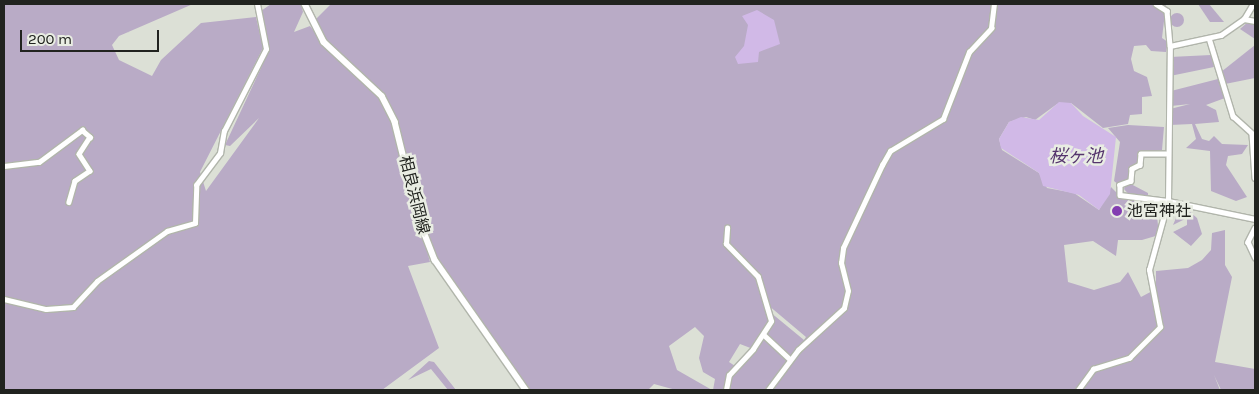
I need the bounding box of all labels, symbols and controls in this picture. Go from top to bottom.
scale bar [22,20,161,52]
text: 200 m [28,30,72,48]
water label: 桜ヶ池 [1049,145,1103,167]
street label: 相良浜岡線 [395,154,433,236]
place label: 池宮神社 [1127,201,1191,221]
marker: 池宮神社 [1111,205,1123,217]

